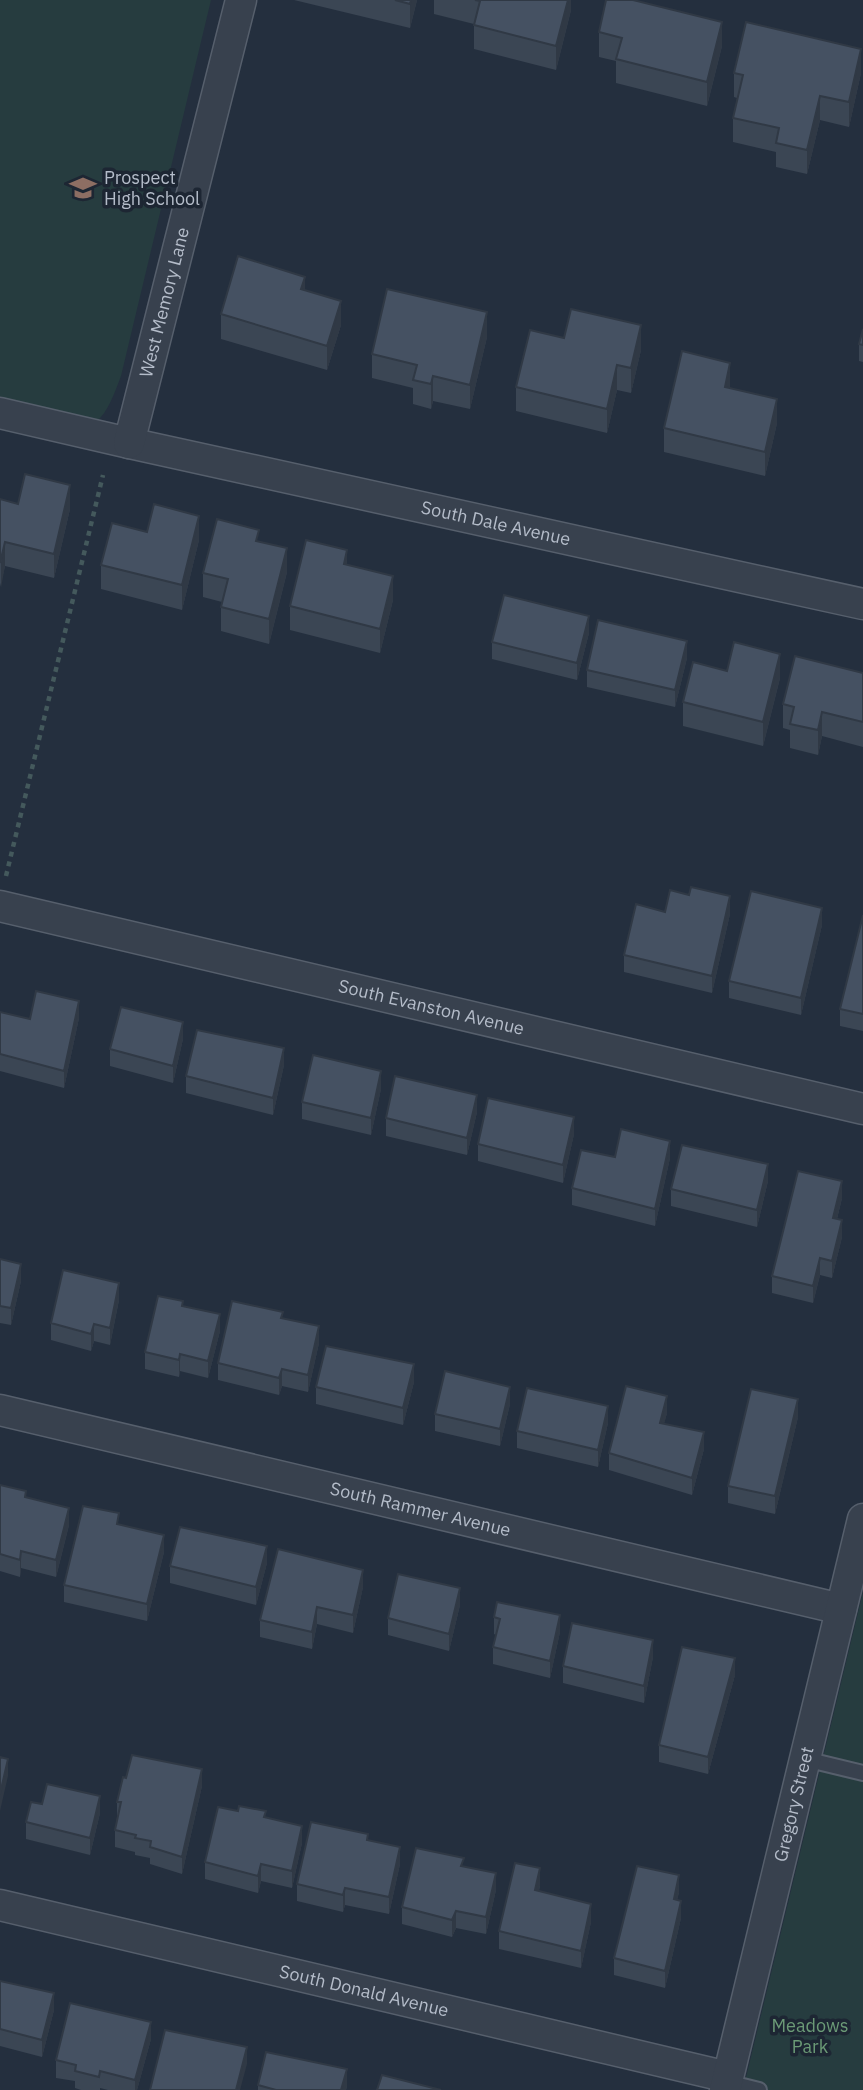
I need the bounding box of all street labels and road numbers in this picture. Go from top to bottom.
street label: West Memory Lane [134,225,194,380]
street label: South Dale Avenue [419,495,573,551]
street label: South Evanston Avenue [336,974,527,1040]
street label: South Rammer Avenue [328,1477,513,1541]
street label: Gregory Street [769,1744,819,1864]
street label: South Donald Avenue [277,1959,451,2022]

